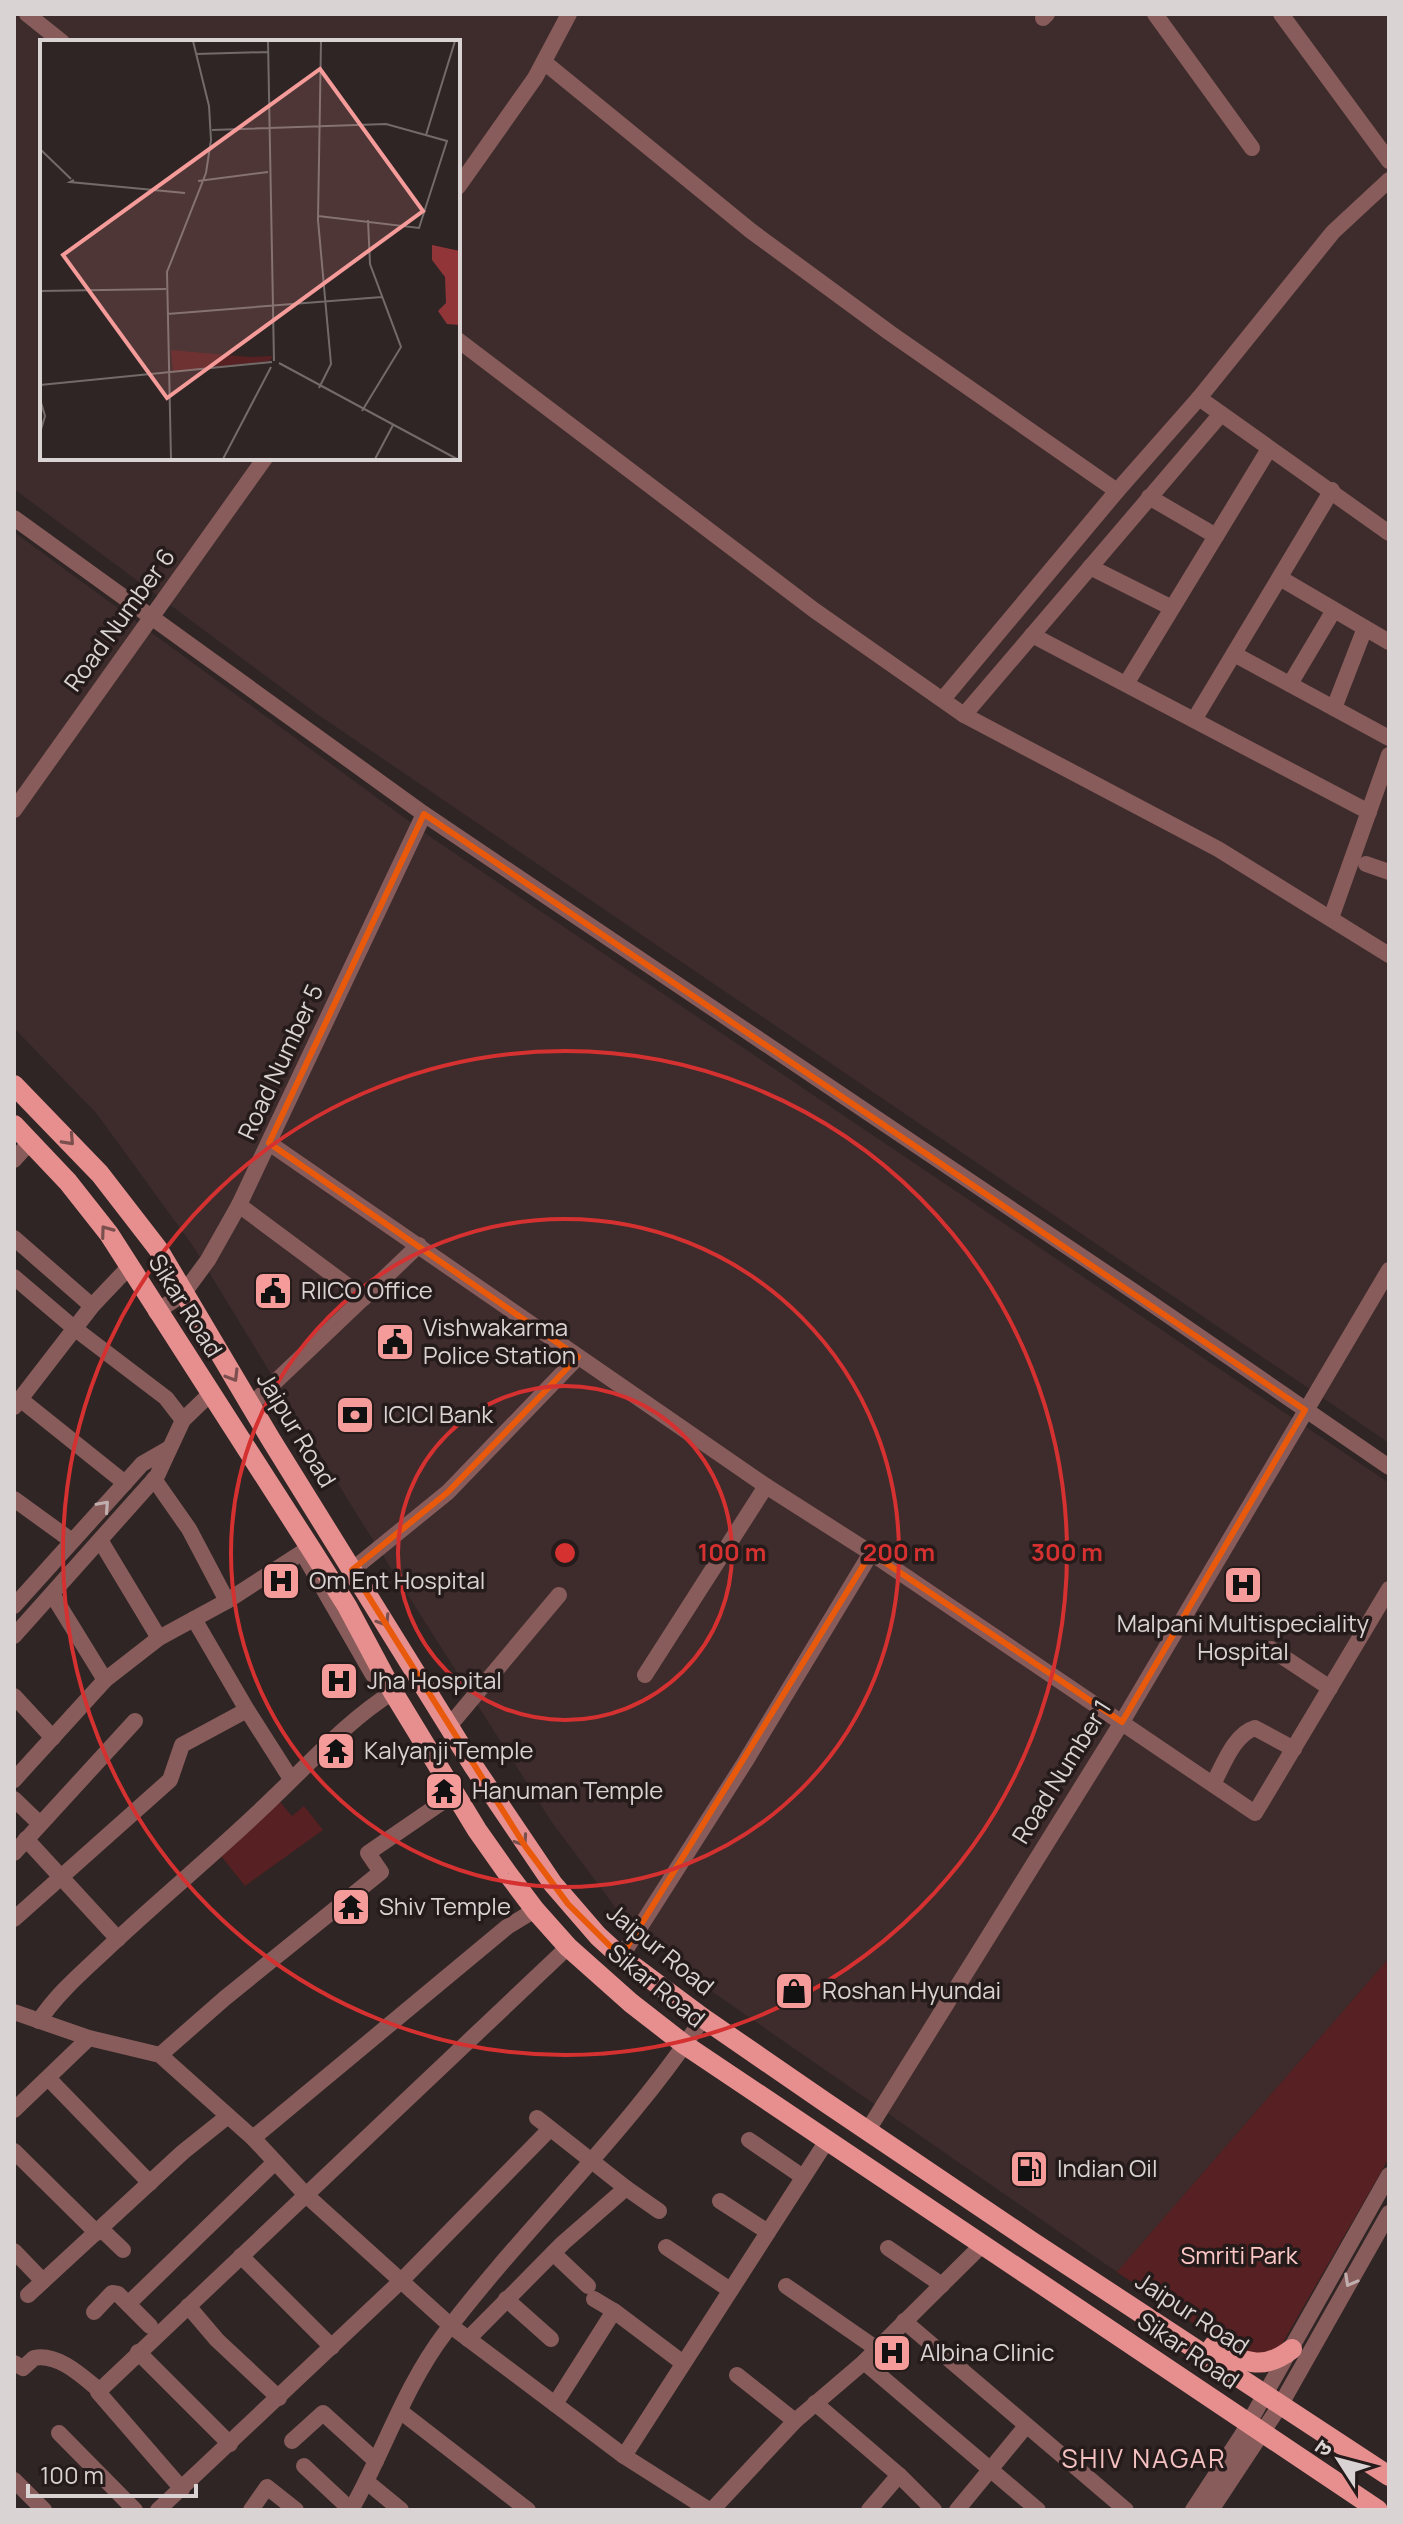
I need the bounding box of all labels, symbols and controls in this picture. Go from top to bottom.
inset map [40,40,460,460]
street label: Road Number 6 [56,541,182,697]
street label: Road Number 5 [229,978,330,1145]
one-way arrow [59,1131,73,1146]
one-way arrow [101,1226,116,1240]
street label: Sikar Road [142,1247,231,1363]
public building icon: RIICO Office [252,1270,294,1312]
place label: RIICO Office [301,1273,433,1306]
place label: Vishwakarma Police Station [423,1310,576,1371]
public building icon: Vishwakarma Police Station [374,1321,416,1363]
street label: Jaipur Road [250,1366,345,1493]
one-way arrow [223,1367,239,1382]
bank icon: ICICI Bank [334,1394,376,1436]
place label: ICICI Bank [383,1397,494,1430]
one-way arrow [94,1501,108,1516]
text: 100 m [698,1535,766,1568]
text: 200 m [863,1535,935,1568]
text: 300 m [1031,1535,1103,1568]
centre of rings [551,1539,579,1567]
hospital icon: Om Ent Hospital [260,1560,302,1602]
place label: Om Ent Hospital [309,1563,485,1596]
hospital icon: Malpani Multispeciality Hospital [1222,1564,1264,1606]
place label: Malpani Multispeciality Hospital [1117,1606,1370,1667]
one-way arrow [374,1612,389,1627]
hospital icon: Jha Hospital [318,1660,360,1702]
place label: Jha Hospital [367,1663,502,1696]
street label: Road Number 1 [1003,1693,1118,1849]
temple icon: Kalyanji Temple [315,1730,357,1772]
place label: Kalyanji Temple [364,1733,534,1766]
temple icon: Hanuman Temple [423,1770,465,1812]
place label: Hanuman Temple [472,1773,663,1806]
one-way arrow [513,1832,528,1847]
temple icon: Shiv Temple [330,1886,372,1928]
place label: Shiv Temple [379,1889,511,1922]
street label: Jaipur Road [600,1895,721,2002]
street label: Sikar Road [601,1936,712,2034]
shop icon: Roshan Hyundai [773,1970,815,2012]
place label: Roshan Hyundai [822,1973,1001,2006]
fuel station icon: Indian Oil [1008,2148,1050,2190]
place label: Indian Oil [1057,2151,1158,2184]
park label: Smriti Park [1180,2238,1299,2271]
street label: Jaipur Road [1130,2264,1256,2362]
one-way arrow [1344,2272,1360,2287]
street label: Sikar Road [1132,2304,1246,2396]
hospital icon: Albina Clinic [871,2332,913,2374]
place label: Albina Clinic [920,2335,1055,2368]
north arrow [1299,2420,1379,2500]
text: उ [1307,2433,1339,2462]
district label: SHIV NAGAR [1061,2440,1227,2476]
scale bar [28,2448,196,2498]
text: 100 m [40,2458,104,2491]

